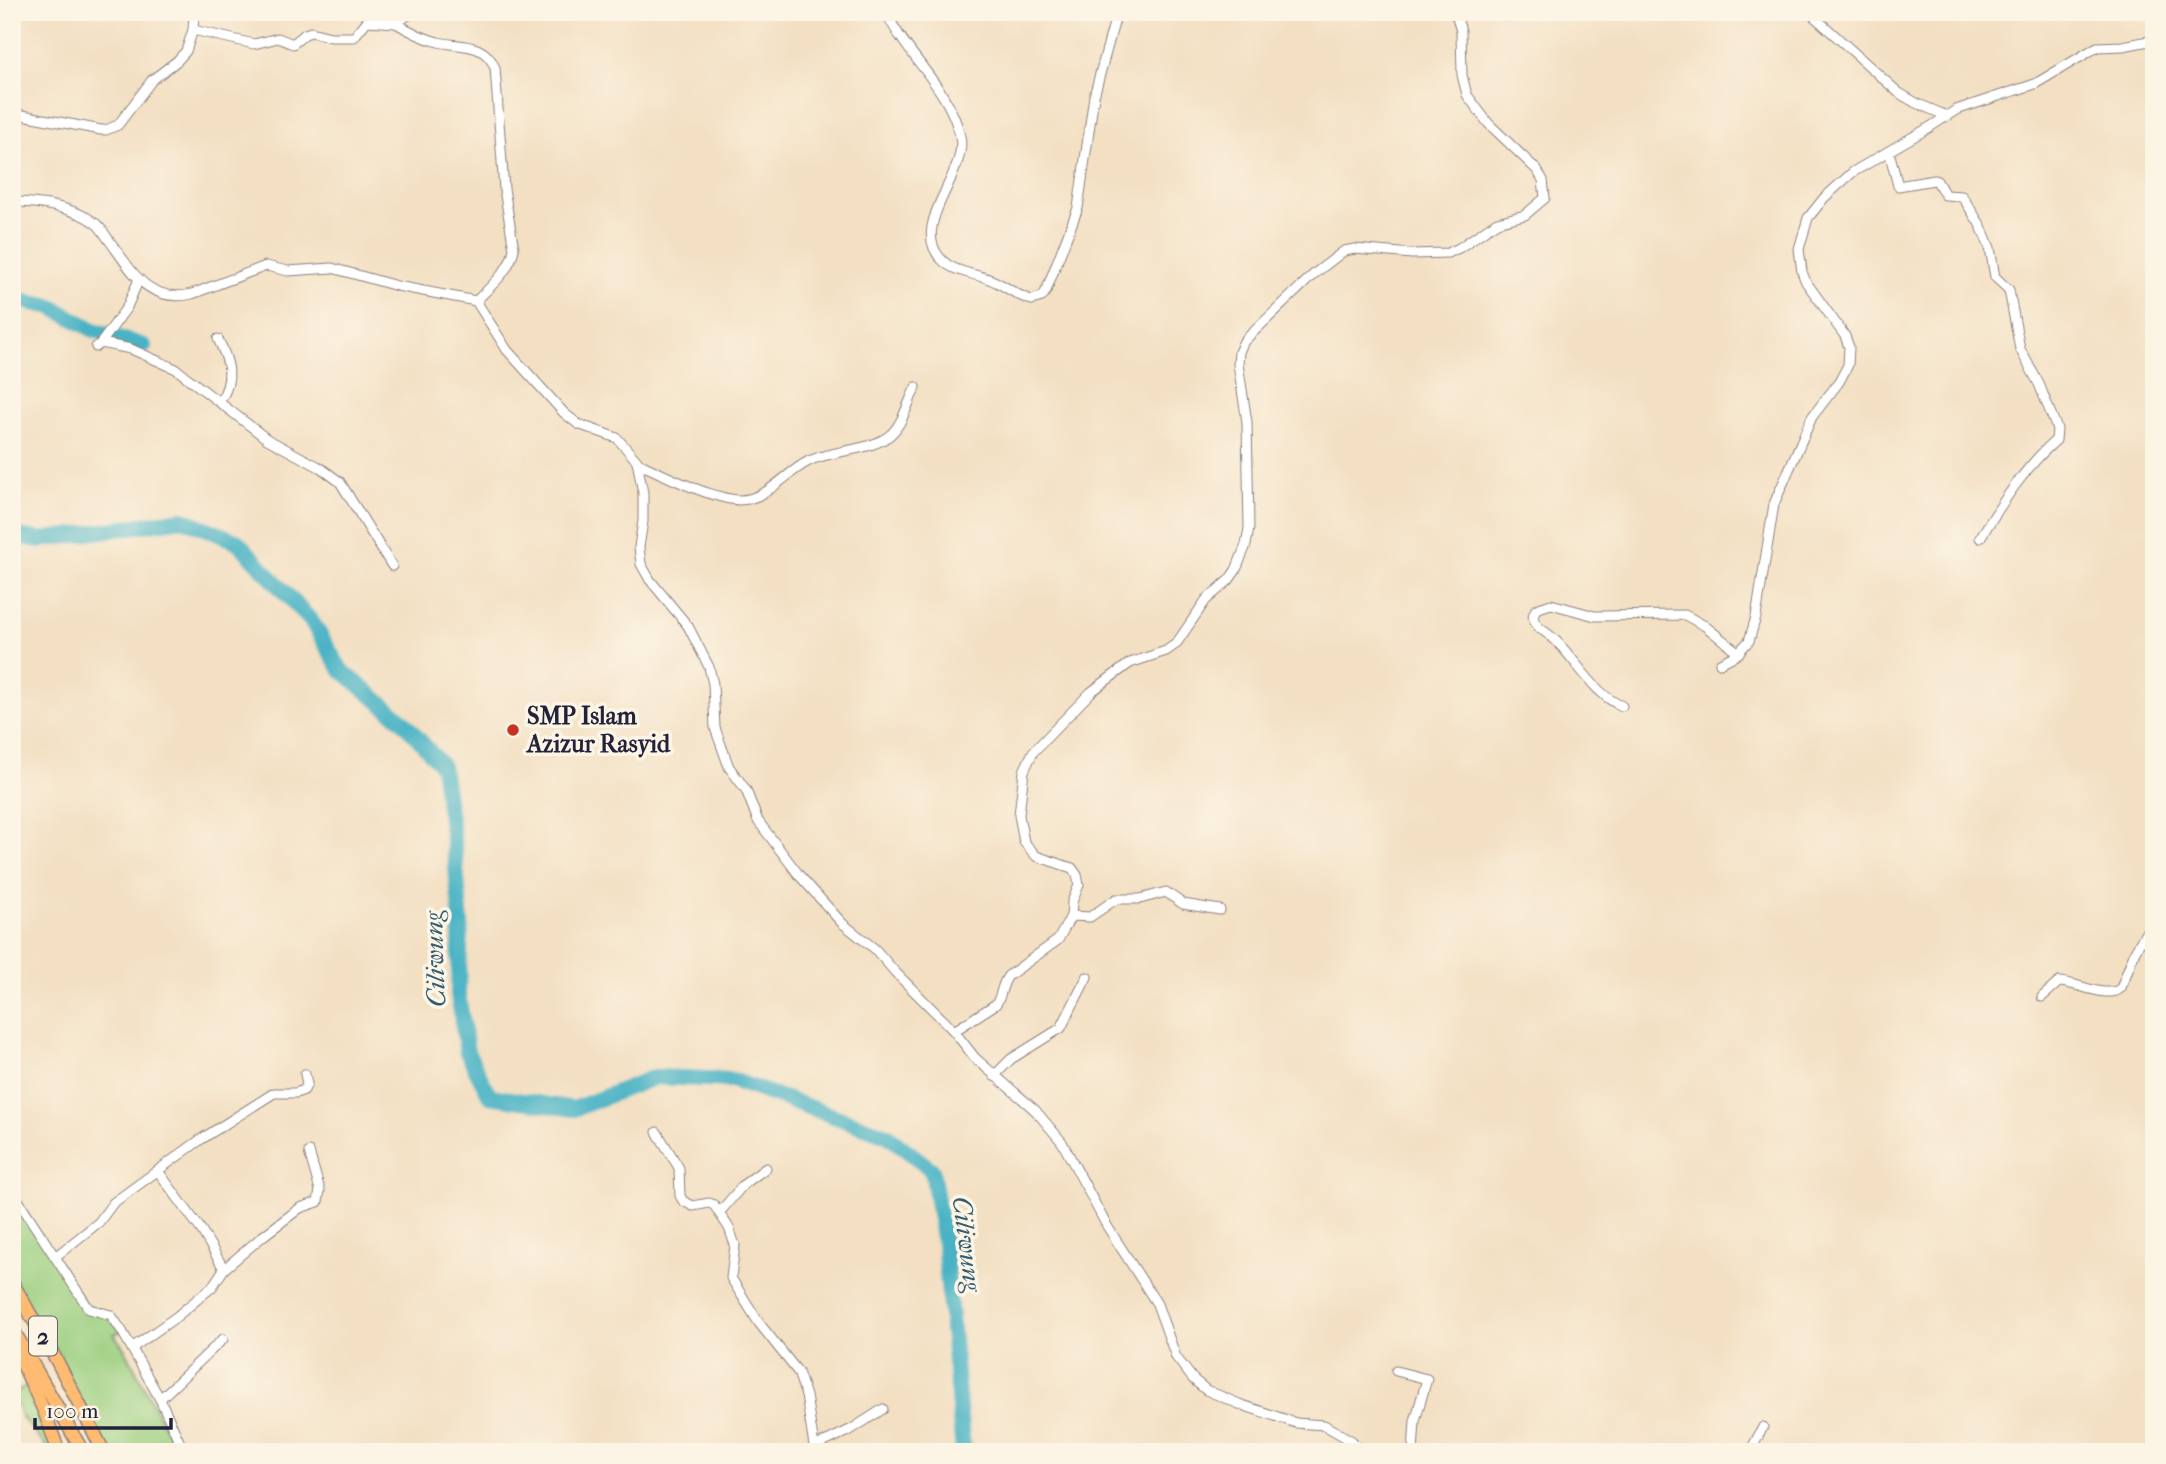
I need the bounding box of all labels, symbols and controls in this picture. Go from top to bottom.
place label: SMP Islam Azizur Rasyid [525,702,671,758]
marker: SMP Islam Azizur Rasyid [505,722,521,738]
water label: Ciliwung [418,910,452,1008]
water label: Ciliwung [946,1194,988,1294]
road number: 2 [29,1316,57,1356]
scale bar [35,1387,172,1431]
text: 100 m [46,1399,99,1423]

